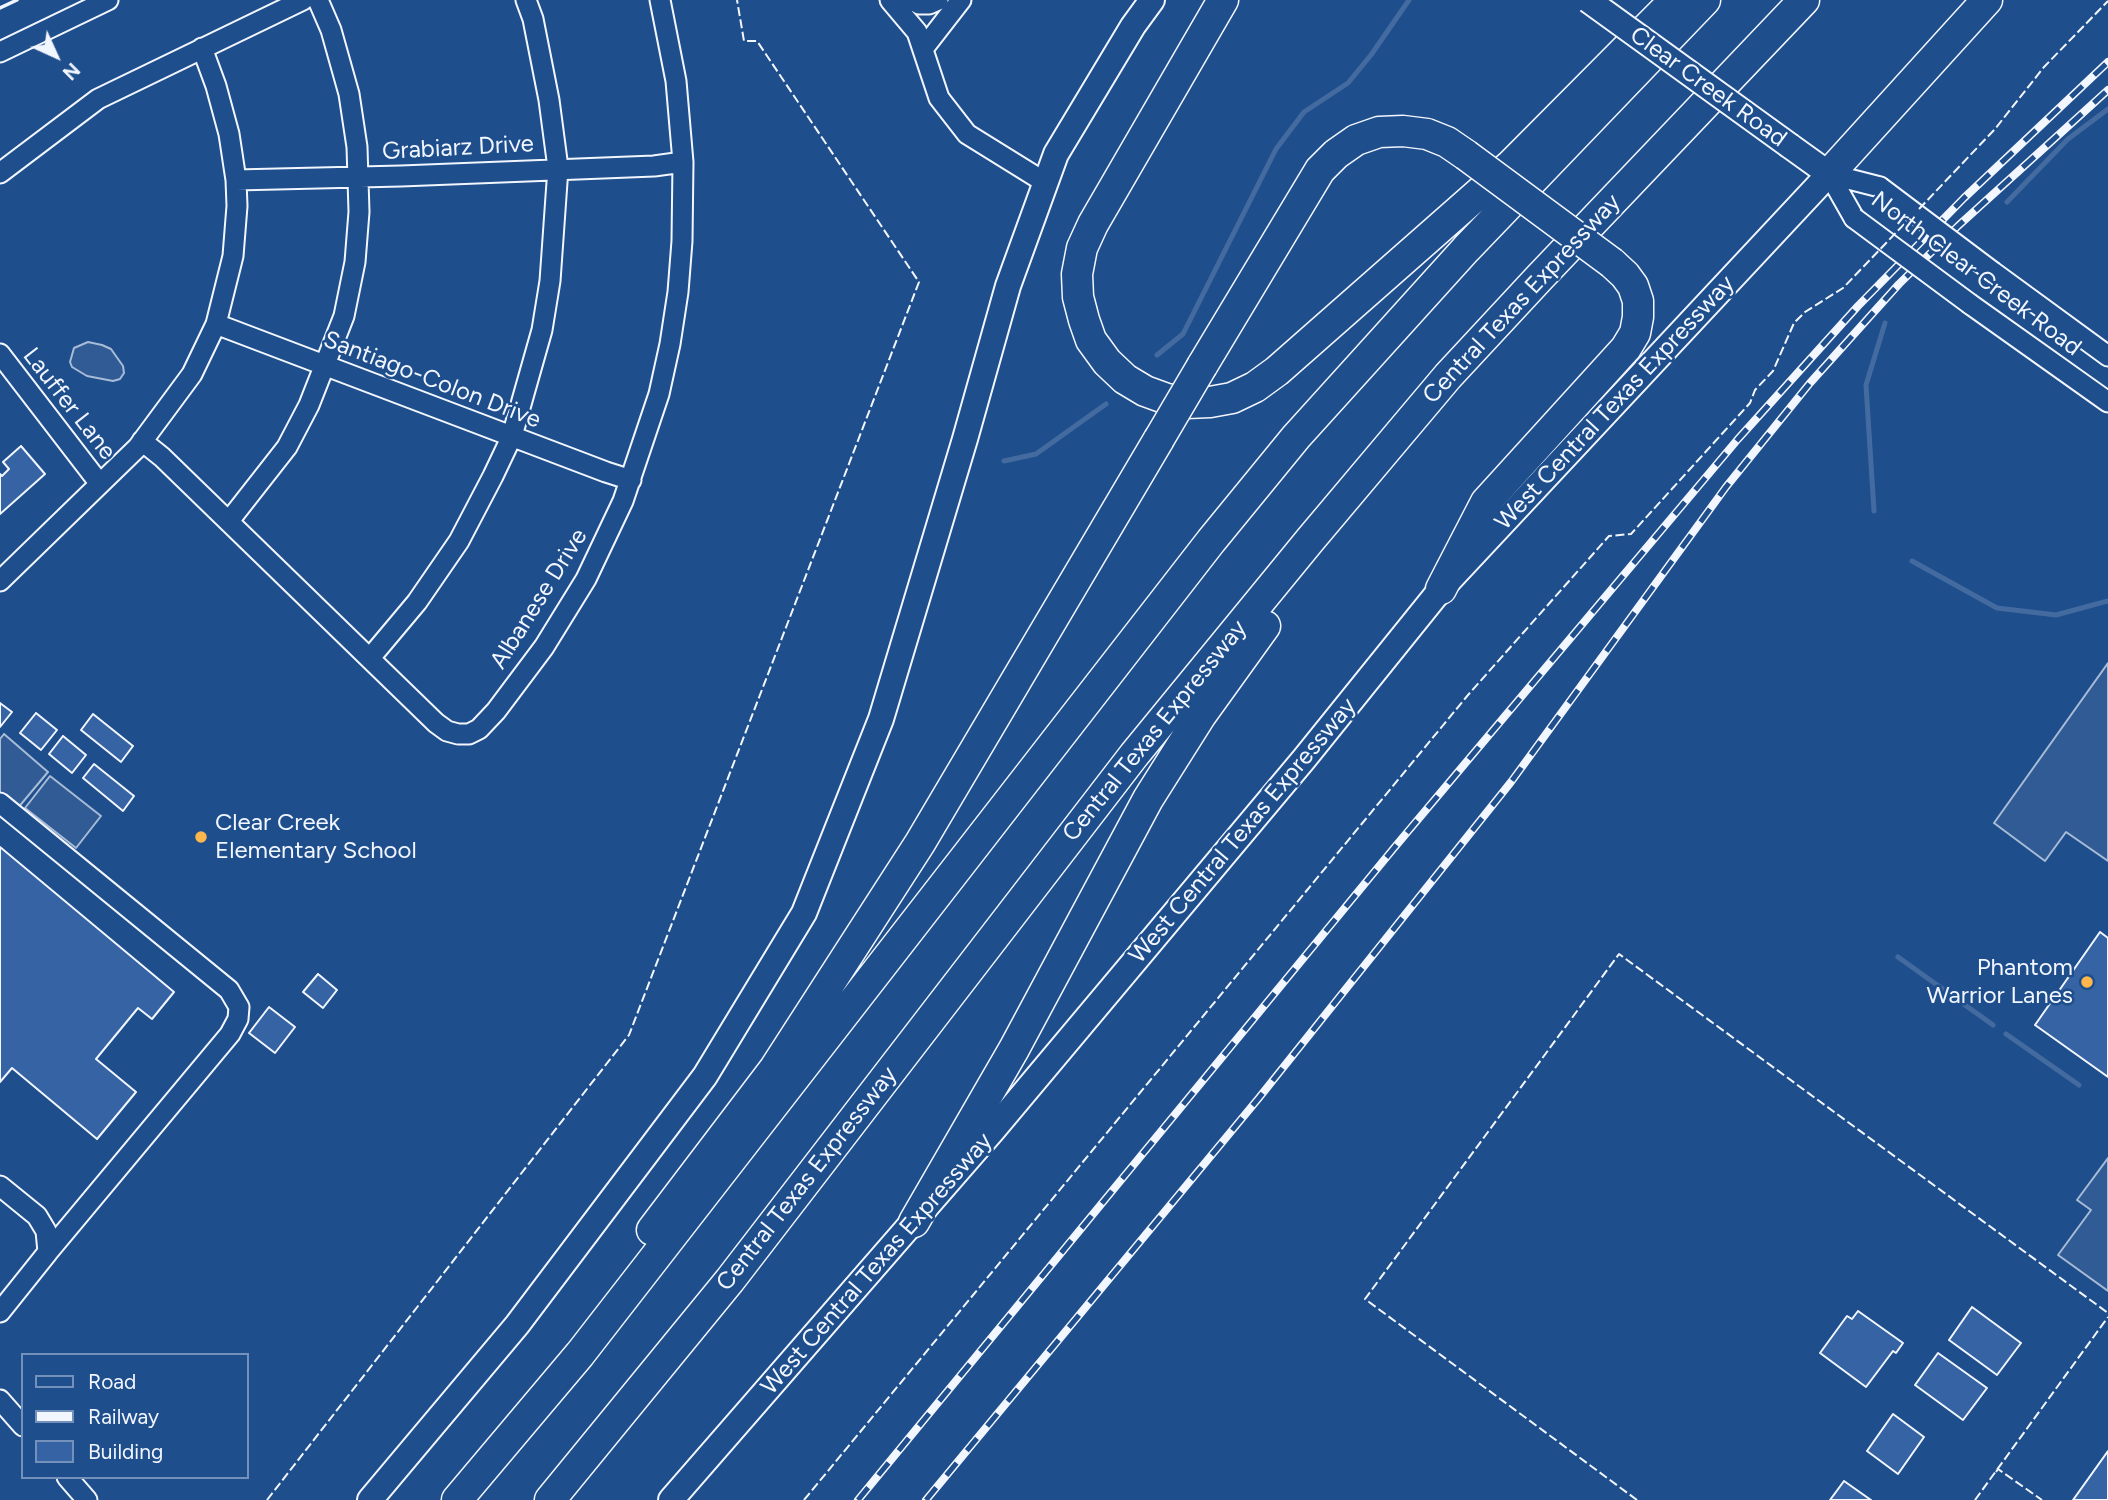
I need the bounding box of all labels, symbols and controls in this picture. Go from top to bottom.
north arrow [21,21,91,91]
street label: Clear Creek Road [1624,21,1792,153]
text: N [58,58,85,85]
street label: Grabiarz Drive [381,130,535,166]
street label: North Clear Creek Road [1865,186,2087,362]
street label: Central Texas Expressway [1417,188,1627,410]
street label: West Central Texas Expressway [1489,270,1741,536]
street label: Santiago-Colon Drive [319,325,545,435]
street label: Lauffer Lane [16,342,122,466]
street label: Albanese Drive [484,524,594,674]
street label: Central Texas Expressway [1057,615,1253,847]
street label: West Central Texas Expressway [1123,692,1363,970]
place label: Clear Creek Elementary School [215,809,417,865]
marker: Clear Creek Elementary School [193,829,209,845]
place label: Phantom Warrior Lanes [1927,954,2073,1010]
marker: Phantom Warrior Lanes [2079,974,2095,990]
street label: Central Texas Expressway [711,1061,903,1297]
street label: West Central Texas Expressway [755,1127,999,1401]
legend [21,1353,248,1479]
text: Road [88,1369,136,1394]
text: Railway [88,1404,159,1429]
text: Building [88,1439,163,1464]

